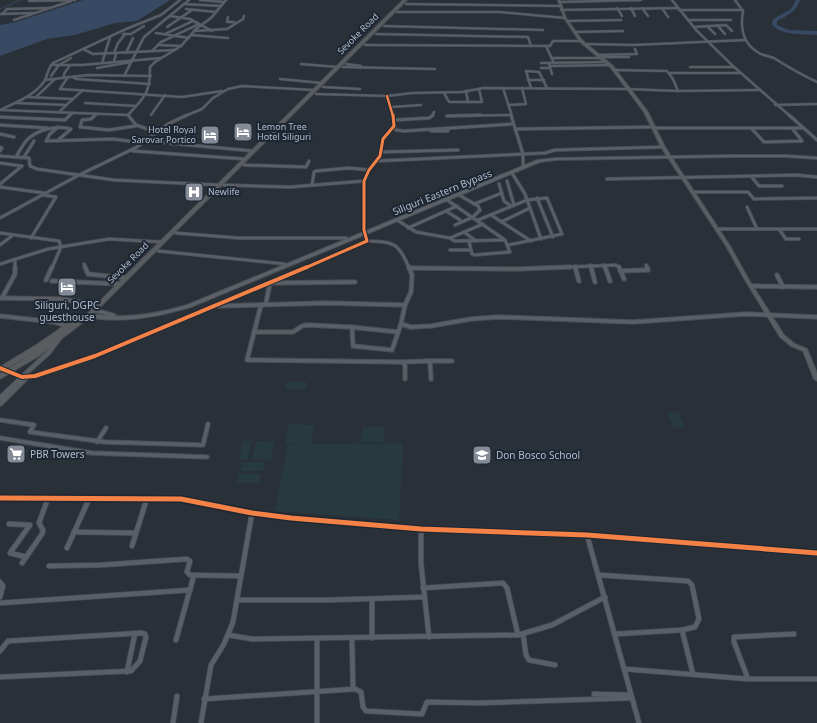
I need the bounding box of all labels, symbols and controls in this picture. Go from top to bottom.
street label: Sevoke Road [334,10,381,57]
place label: Lemon Tree Hotel Siliguri [257,120,311,143]
hotel icon: Lemon Tree Hotel Siliguri [232,121,254,143]
place label: Hotel Royal Sarovar Portico [132,123,196,146]
hotel icon: Hotel Royal Sarovar Portico [199,124,221,146]
street label: Siliguri Eastern Bypass [390,166,494,218]
hospital icon: Newlife [183,181,205,203]
place label: Newlife [208,185,240,198]
street label: Sevoke Road [104,239,151,286]
hotel icon: Siliguri, DGPC guesthouse [56,276,78,298]
place label: Siliguri, DGPC guesthouse [35,298,100,324]
supermarket icon: PBR Towers [5,443,27,465]
school or university icon: Don Bosco School [471,444,493,466]
place label: PBR Towers [30,447,85,461]
place label: Don Bosco School [496,448,580,462]

